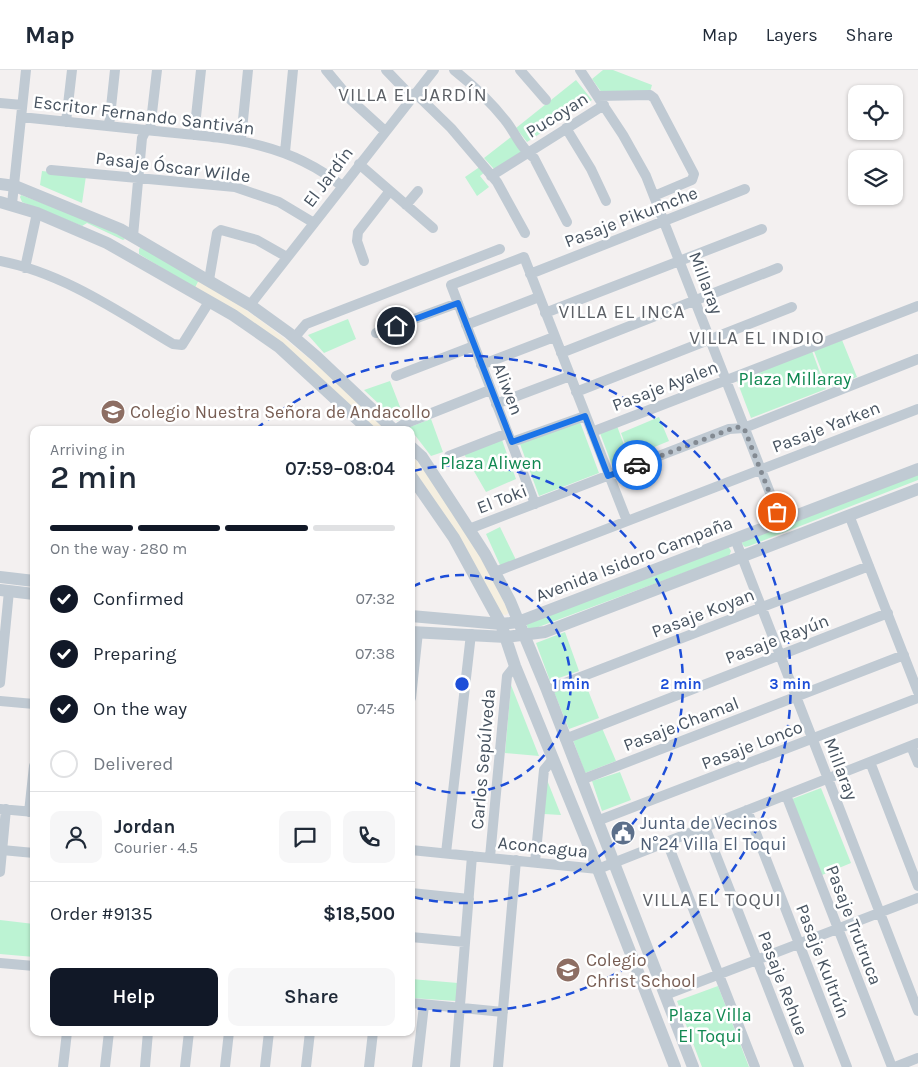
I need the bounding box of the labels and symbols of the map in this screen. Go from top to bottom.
district label: VILLA EL JARDÍN [338,83,488,106]
street label: Pucoyan [522,87,592,143]
street label: Escritor Fernando Santiván [32,91,256,139]
street label: El Jardín [298,142,358,212]
street label: Pasaje Óscar Wilde [94,146,252,187]
street label: Pasaje Pikumche [561,181,701,253]
street label: Millaray [684,249,728,318]
district label: VILLA EL INCA [558,301,686,323]
pin [375,305,417,347]
district label: VILLA EL INDIO [689,327,825,349]
street label: Pasaje Ayalen [609,356,721,416]
street label: Aliwen [488,360,528,418]
park label: Plaza Millaray [738,368,852,390]
street label: Pasaje Yarken [769,396,883,458]
school or university icon: Colegio Nuestra Señora de Andacollo [100,399,126,425]
place label: Colegio Nuestra Señora de Andacollo [130,401,431,423]
courier [612,440,662,490]
park label: Plaza Aliwen [440,452,542,474]
street label: El Toki [474,479,530,519]
pin [756,491,798,533]
street label: Avenida Isidoro Campaña [532,511,736,607]
street label: Pasaje Koyan [648,583,758,643]
street label: Pasaje Rayún [722,609,832,669]
centre of rings [453,675,471,693]
text: 1 min [552,675,590,693]
text: 2 min [660,675,702,693]
text: 3 min [769,675,811,693]
street label: Carlos Sepúlveda [466,688,500,830]
street label: Pasaje Chamal [620,692,742,756]
street label: Pasaje Lonco [698,716,806,774]
street label: Millaray [819,735,863,804]
place label: Junta de Vecinos N°24 Villa El Toqui [640,812,787,855]
public building icon: Junta de Vecinos N°24 Villa El Toqui [610,820,636,846]
street label: Aconcagua [497,831,589,863]
street label: Pasaje Trutruca [821,862,887,988]
district label: VILLA EL TOQUI [642,889,782,911]
street label: Pasaje Kultrún [791,901,855,1021]
street label: Pasaje Rehue [753,928,813,1038]
place label: Colegio Christ School [586,949,696,992]
school or university icon: Colegio Christ School [555,957,581,983]
park label: Plaza Villa El Toqui [668,1004,752,1047]

